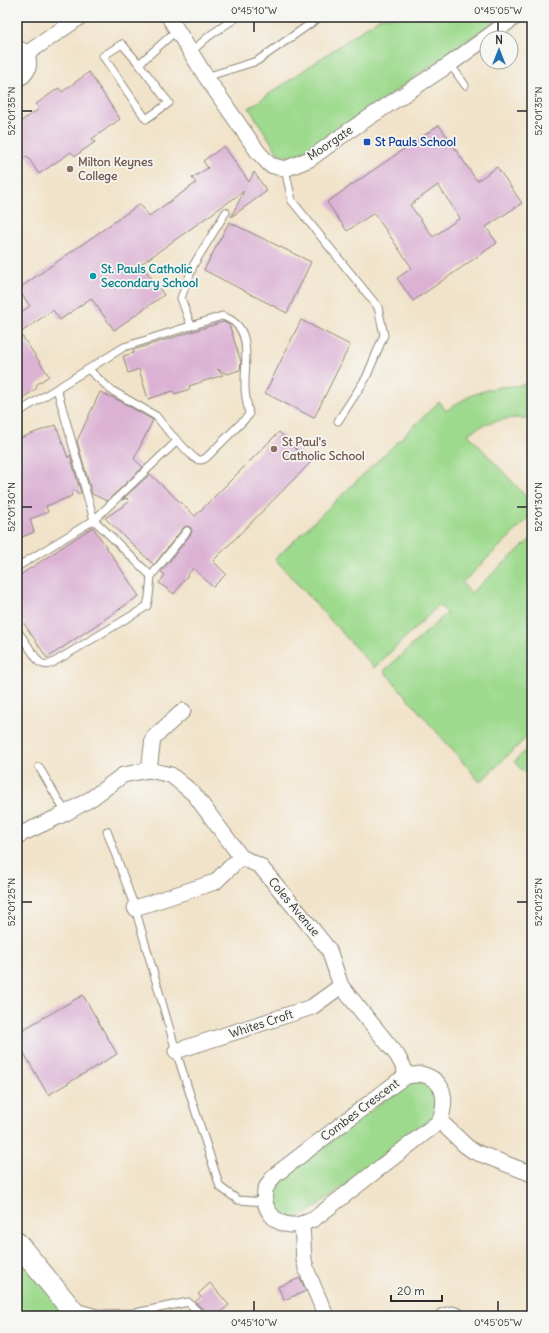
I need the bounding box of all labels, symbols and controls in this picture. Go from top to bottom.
text: 0°45'10"W [231,4,277,17]
text: 0°45'05"W [474,4,522,17]
north arrow [479,30,519,70]
text: N [495,33,503,47]
text: 52°01'35"N [5,87,18,135]
text: 52°01'35"N [532,87,545,135]
street label: Moorgate [304,122,355,163]
place label: St Pauls School [375,134,456,149]
marker: St Pauls School [362,137,372,147]
place label: Milton Keynes College [78,154,153,184]
marker: Milton Keynes College [65,164,75,174]
place label: St. Pauls Catholic Secondary School [101,261,199,291]
marker: St. Pauls Catholic Secondary School [88,271,98,281]
place label: St Paul's Catholic School [282,434,365,463]
marker: St Paul's Catholic School [269,444,279,454]
text: 52°01'30"N [5,482,18,532]
text: 52°01'30"N [532,482,545,532]
street label: Coles Avenue [265,874,323,939]
text: 52°01'25"N [5,878,18,926]
text: 52°01'25"N [532,878,545,926]
street label: Whites Croft [227,1006,295,1041]
street label: Combes Crescent [318,1075,402,1144]
scale bar [391,1277,442,1303]
text: 20 m [397,1283,425,1298]
text: 0°45'10"W [231,1316,277,1329]
text: 0°45'05"W [474,1316,522,1329]

